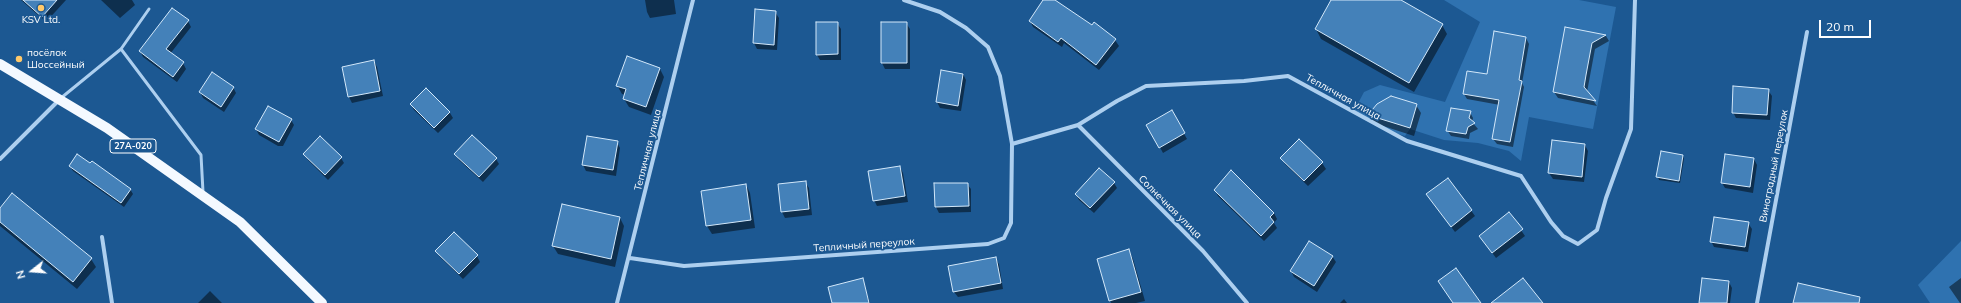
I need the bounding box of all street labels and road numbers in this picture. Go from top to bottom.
street label: Тепличная улица [1304,72,1382,122]
street label: Тепличная улица [632,108,664,192]
street label: Виноградный переулок [1757,109,1791,223]
road number: 27А-020 [110,139,156,153]
street label: Солнечная улица [1136,173,1204,241]
street label: Тепличный переулок [813,235,915,255]

